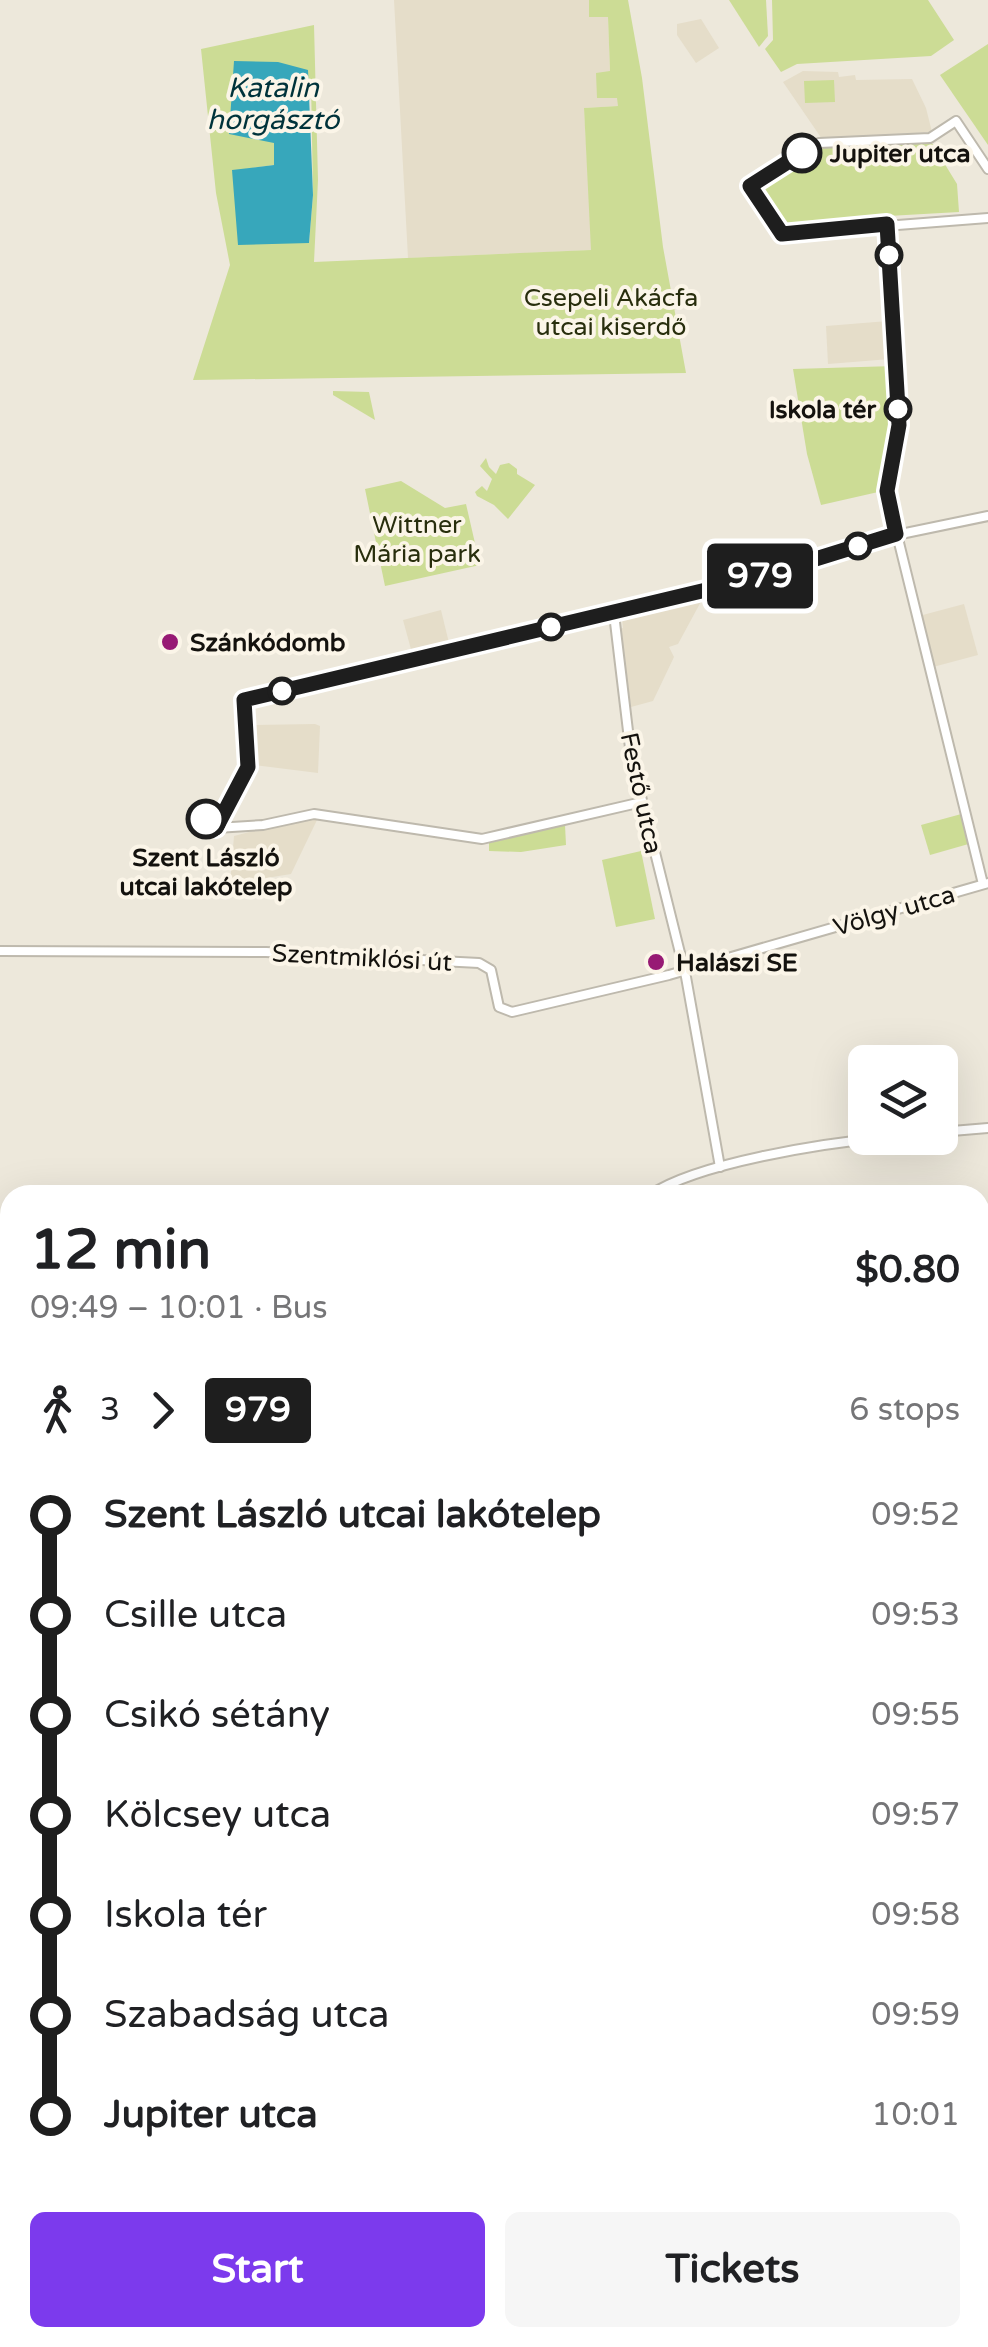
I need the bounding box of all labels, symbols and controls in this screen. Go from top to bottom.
water label: Katalin horgásztó [207,71,341,137]
marker: Jupiter utca [783,134,821,172]
place label: Jupiter utca [829,139,970,169]
unlabelled marker [876,242,902,268]
park label: Csepeli Akácfa utcai kiserdő [524,283,698,342]
place label: Iskola tér [769,395,876,425]
marker: Iskola tér [885,396,911,422]
park label: Wittner Mária park [353,510,481,569]
unlabelled marker [845,533,871,559]
line badge: 979 [702,544,818,608]
text: 979 [727,555,793,597]
unlabelled marker [538,614,564,640]
place label: Szánkódomb [190,628,346,658]
marker: Szánkódomb [159,631,181,653]
unlabelled marker [269,678,295,704]
street label: Festő utca [614,730,669,857]
marker: Szent László utcai lakótelep [187,800,225,838]
place label: Szent László utcai lakótelep [119,843,293,902]
street label: Völgy utca [830,879,959,943]
street label: Szentmiklósi út [271,938,453,978]
place label: Halászi SE [676,948,798,978]
marker: Halászi SE [645,951,667,973]
map controls [848,1045,958,1155]
button: layers [848,1045,958,1155]
text: 12 min [30,1218,211,1284]
text: $0.80 [855,1247,960,1293]
text: 09:49 – 10:01 · Bus [30,1289,328,1327]
icon: walk [30,1383,85,1438]
icon: forward [135,1383,190,1438]
text: 979 [225,1389,291,1431]
text: 3 [100,1391,120,1429]
text: 6 stops [849,1391,960,1429]
text: Szent László utcai lakótelep [104,1492,601,1538]
text: 09:52 [871,1496,960,1534]
text: Csille utca [104,1592,287,1638]
text: 09:53 [871,1596,960,1634]
text: Csikó sétány [104,1692,330,1738]
text: 09:55 [871,1696,960,1734]
text: Kölcsey utca [104,1792,331,1838]
text: 09:57 [871,1796,960,1834]
text: Iskola tér [104,1892,267,1938]
text: 09:58 [871,1896,960,1934]
text: Szabadság utca [104,1992,389,2038]
text: 09:59 [871,1996,960,2034]
text: Jupiter utca [104,2092,318,2138]
text: 10:01 [871,2096,960,2134]
button: Start [30,2212,485,2327]
button: Tickets [505,2212,960,2327]

